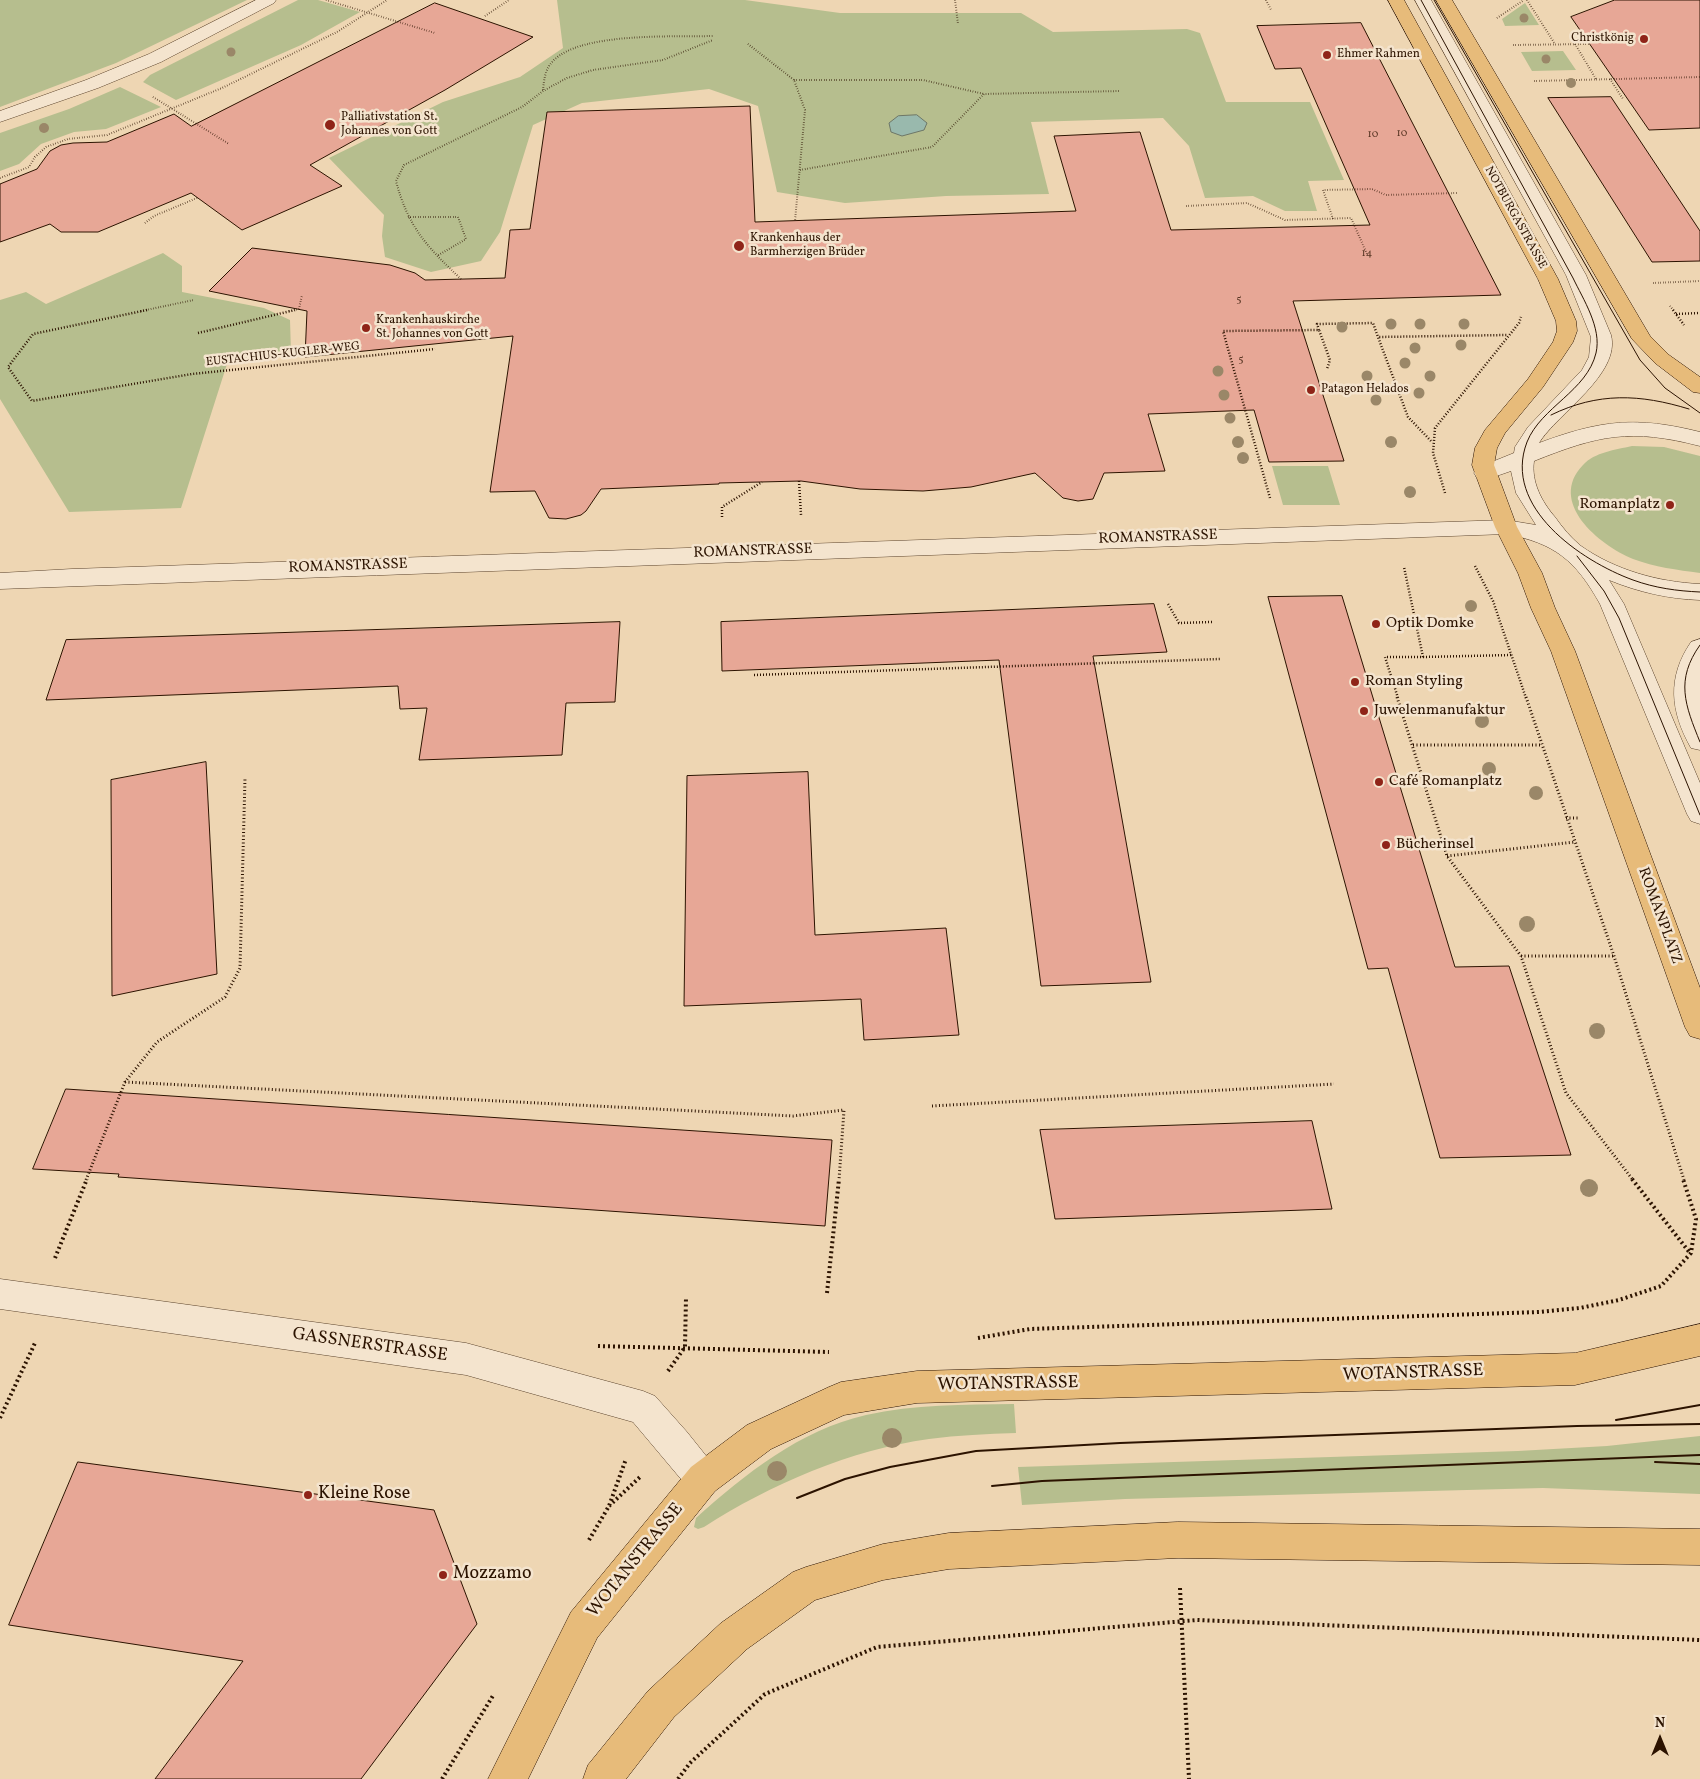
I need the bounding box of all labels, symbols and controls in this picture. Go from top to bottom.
place label: Christkönig [1571,32,1634,46]
marker: Christkönig [1638,33,1650,45]
place label: Ehmer Rahmen [1337,48,1420,62]
marker: Ehmer Rahmen [1321,49,1333,61]
place label: Palliativstation St. Johannes von Gott [341,111,438,139]
marker: Palliativstation St. Johannes von Gott [323,118,337,132]
house number: 10 [1397,127,1407,141]
house number: 10 [1368,128,1378,142]
street label: NOTBURGASTRASSE [1481,164,1549,272]
place label: Krankenhaus der Barmherzigen Brüder [750,232,865,260]
marker: Krankenhaus der Barmherzigen Brüder [732,239,746,253]
house number: 14 [1362,247,1372,261]
house number: 5 [1236,293,1242,307]
place label: Krankenhauskirche St. Johannes von Gott [376,314,489,342]
marker: Krankenhauskirche St. Johannes von Gott [360,322,372,334]
street label: EUSTACHIUS-KUGLER-WEG [205,340,361,370]
house number: 5 [1238,353,1244,367]
place label: Patagon Helados [1321,383,1409,397]
marker: Patagon Helados [1305,384,1317,396]
place label: Romanplatz [1579,496,1660,514]
marker: Romanplatz [1664,499,1676,511]
street label: ROMANSTRASSE [1098,527,1218,549]
street label: ROMANSTRASSE [693,541,813,563]
street label: ROMANSTRASSE [288,556,408,578]
place label: Optik Domke [1386,615,1474,633]
marker: Optik Domke [1370,618,1382,630]
place label: Roman Styling [1365,673,1463,691]
marker: Roman Styling [1349,676,1361,688]
place label: Juwelenmanufaktur [1374,702,1505,720]
marker: Juwelenmanufaktur [1358,705,1370,717]
place label: Café Romanplatz [1389,773,1502,791]
marker: Café Romanplatz [1373,776,1385,788]
place label: Bücherinsel [1396,836,1474,854]
marker: Bücherinsel [1380,839,1392,851]
street label: ROMANPLATZ [1633,865,1685,967]
street label: GASSNERSTRASSE [291,1324,449,1368]
street label: WOTANSTRASSE [1342,1361,1484,1387]
street label: WOTANSTRASSE [937,1373,1079,1397]
place label: Kleine Rose [318,1484,410,1506]
marker: Kleine Rose [302,1489,314,1501]
street label: WOTANSTRASSE [583,1499,689,1623]
place label: Mozzamo [453,1564,531,1586]
marker: Mozzamo [437,1569,449,1581]
north arrow [1635,1714,1685,1764]
text: N [1655,1714,1665,1733]

